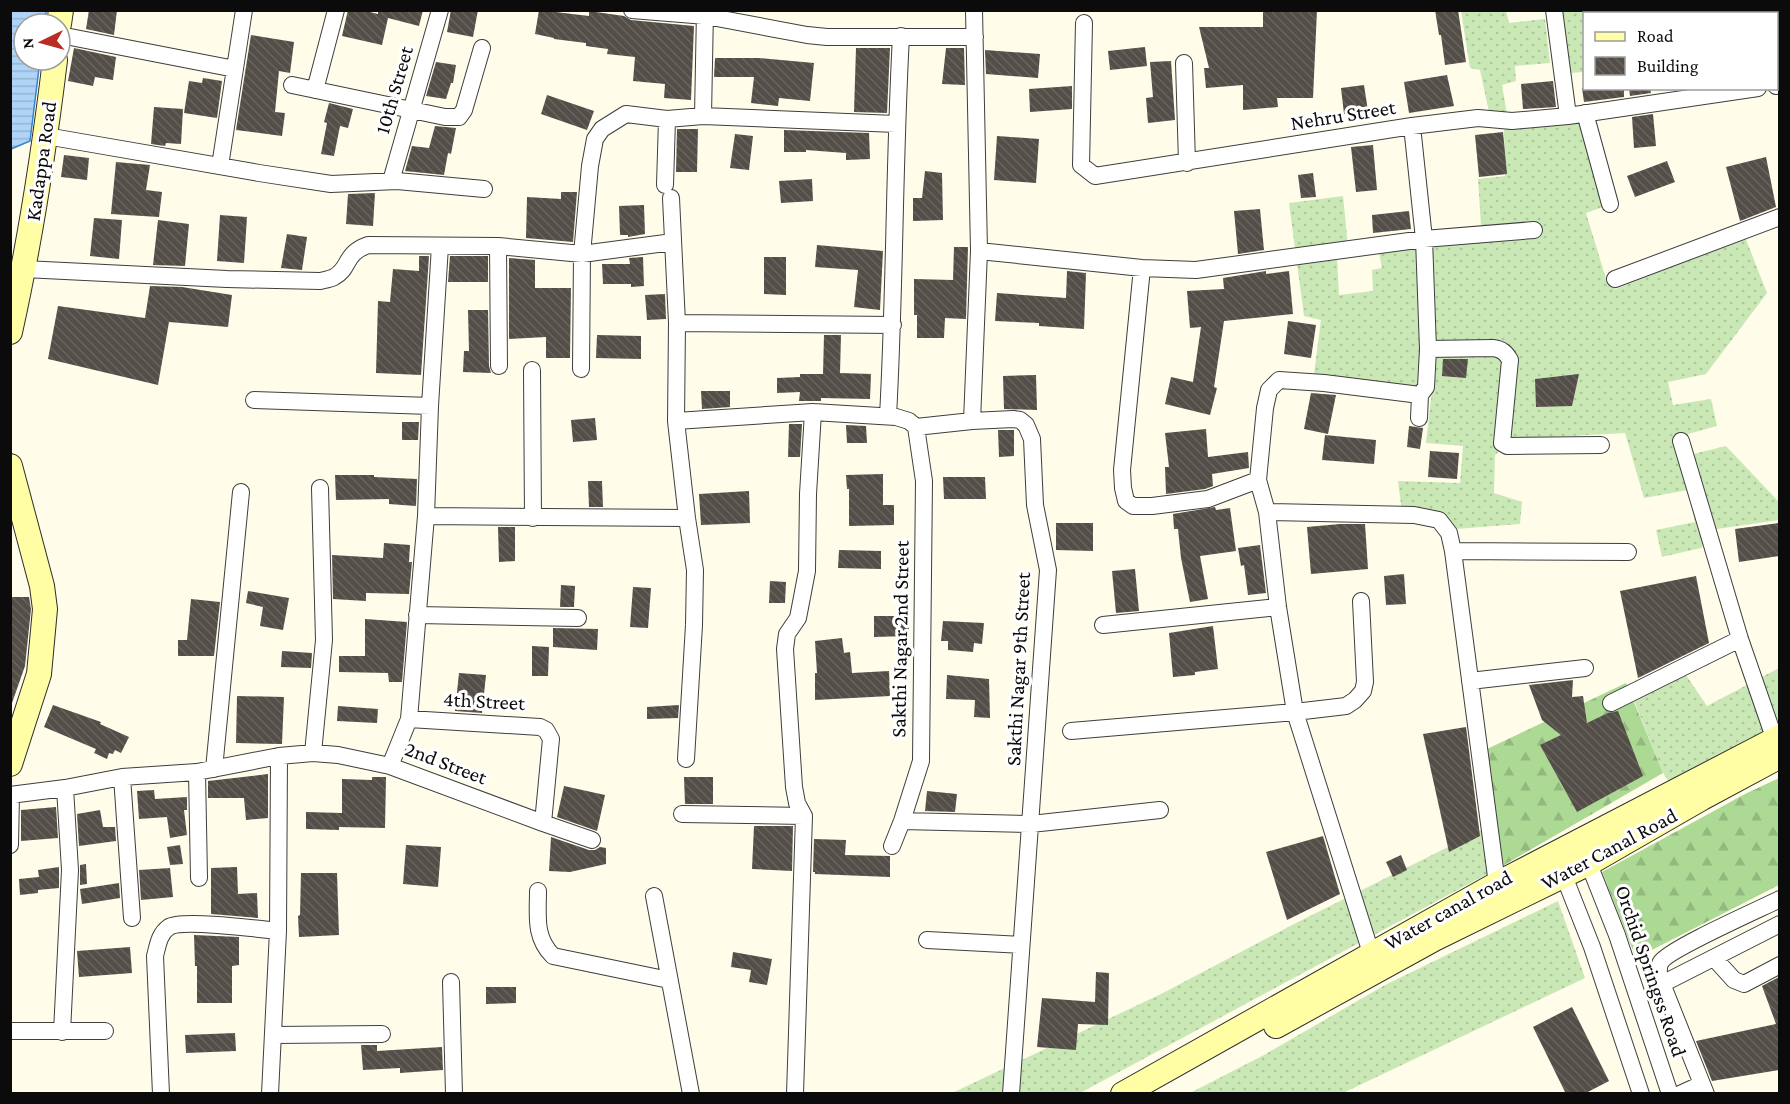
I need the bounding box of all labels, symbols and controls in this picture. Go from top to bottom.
north arrow [12,12,72,72]
legend [1583,12,1778,90]
text: Road [1637,26,1674,46]
text: N [19,37,36,49]
street label: 10th Street [370,42,418,137]
text: Building [1637,56,1699,76]
street label: Nehru Street [1289,95,1398,135]
street label: Kadappa Road [21,100,61,222]
street label: Sakthi Nagar 2nd Street [886,539,914,738]
street label: Sakthi Nagar 9th Street [1001,571,1035,766]
street label: 4th Street [442,687,527,715]
street label: 2nd Street [402,736,491,790]
street label: Water Canal Road [1537,803,1681,895]
street label: Water canal road [1380,865,1516,955]
street label: Orchid Springss Road [1610,882,1692,1060]

